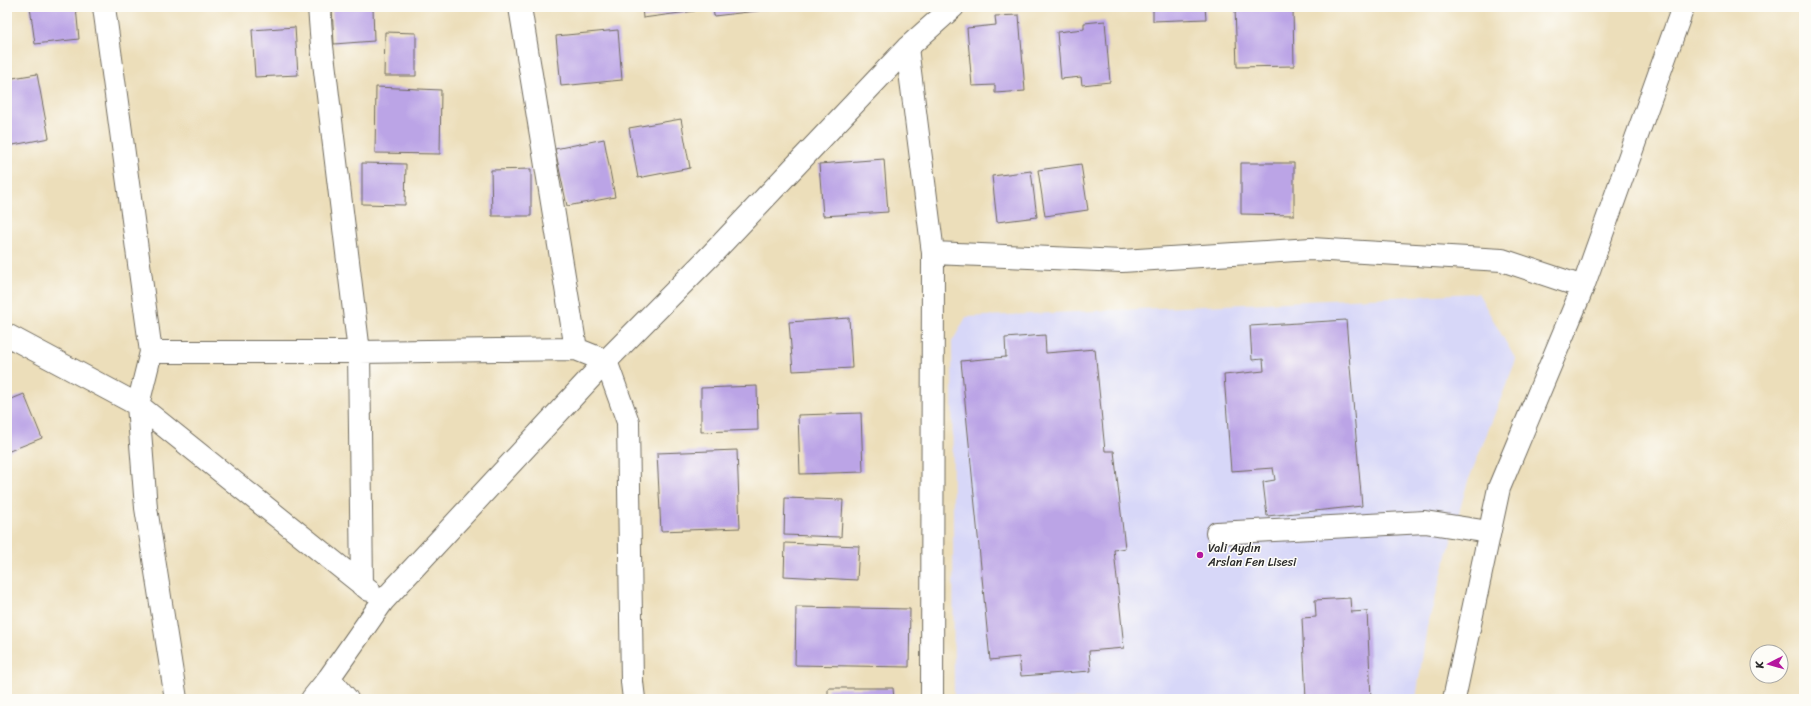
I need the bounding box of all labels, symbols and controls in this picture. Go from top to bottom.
place label: Vali Aydın Arslan Fen Lisesi [1207,537,1297,573]
marker: Vali Aydın Arslan Fen Lisesi [1195,550,1205,560]
north arrow [1749,644,1789,684]
text: K [1750,659,1769,670]

